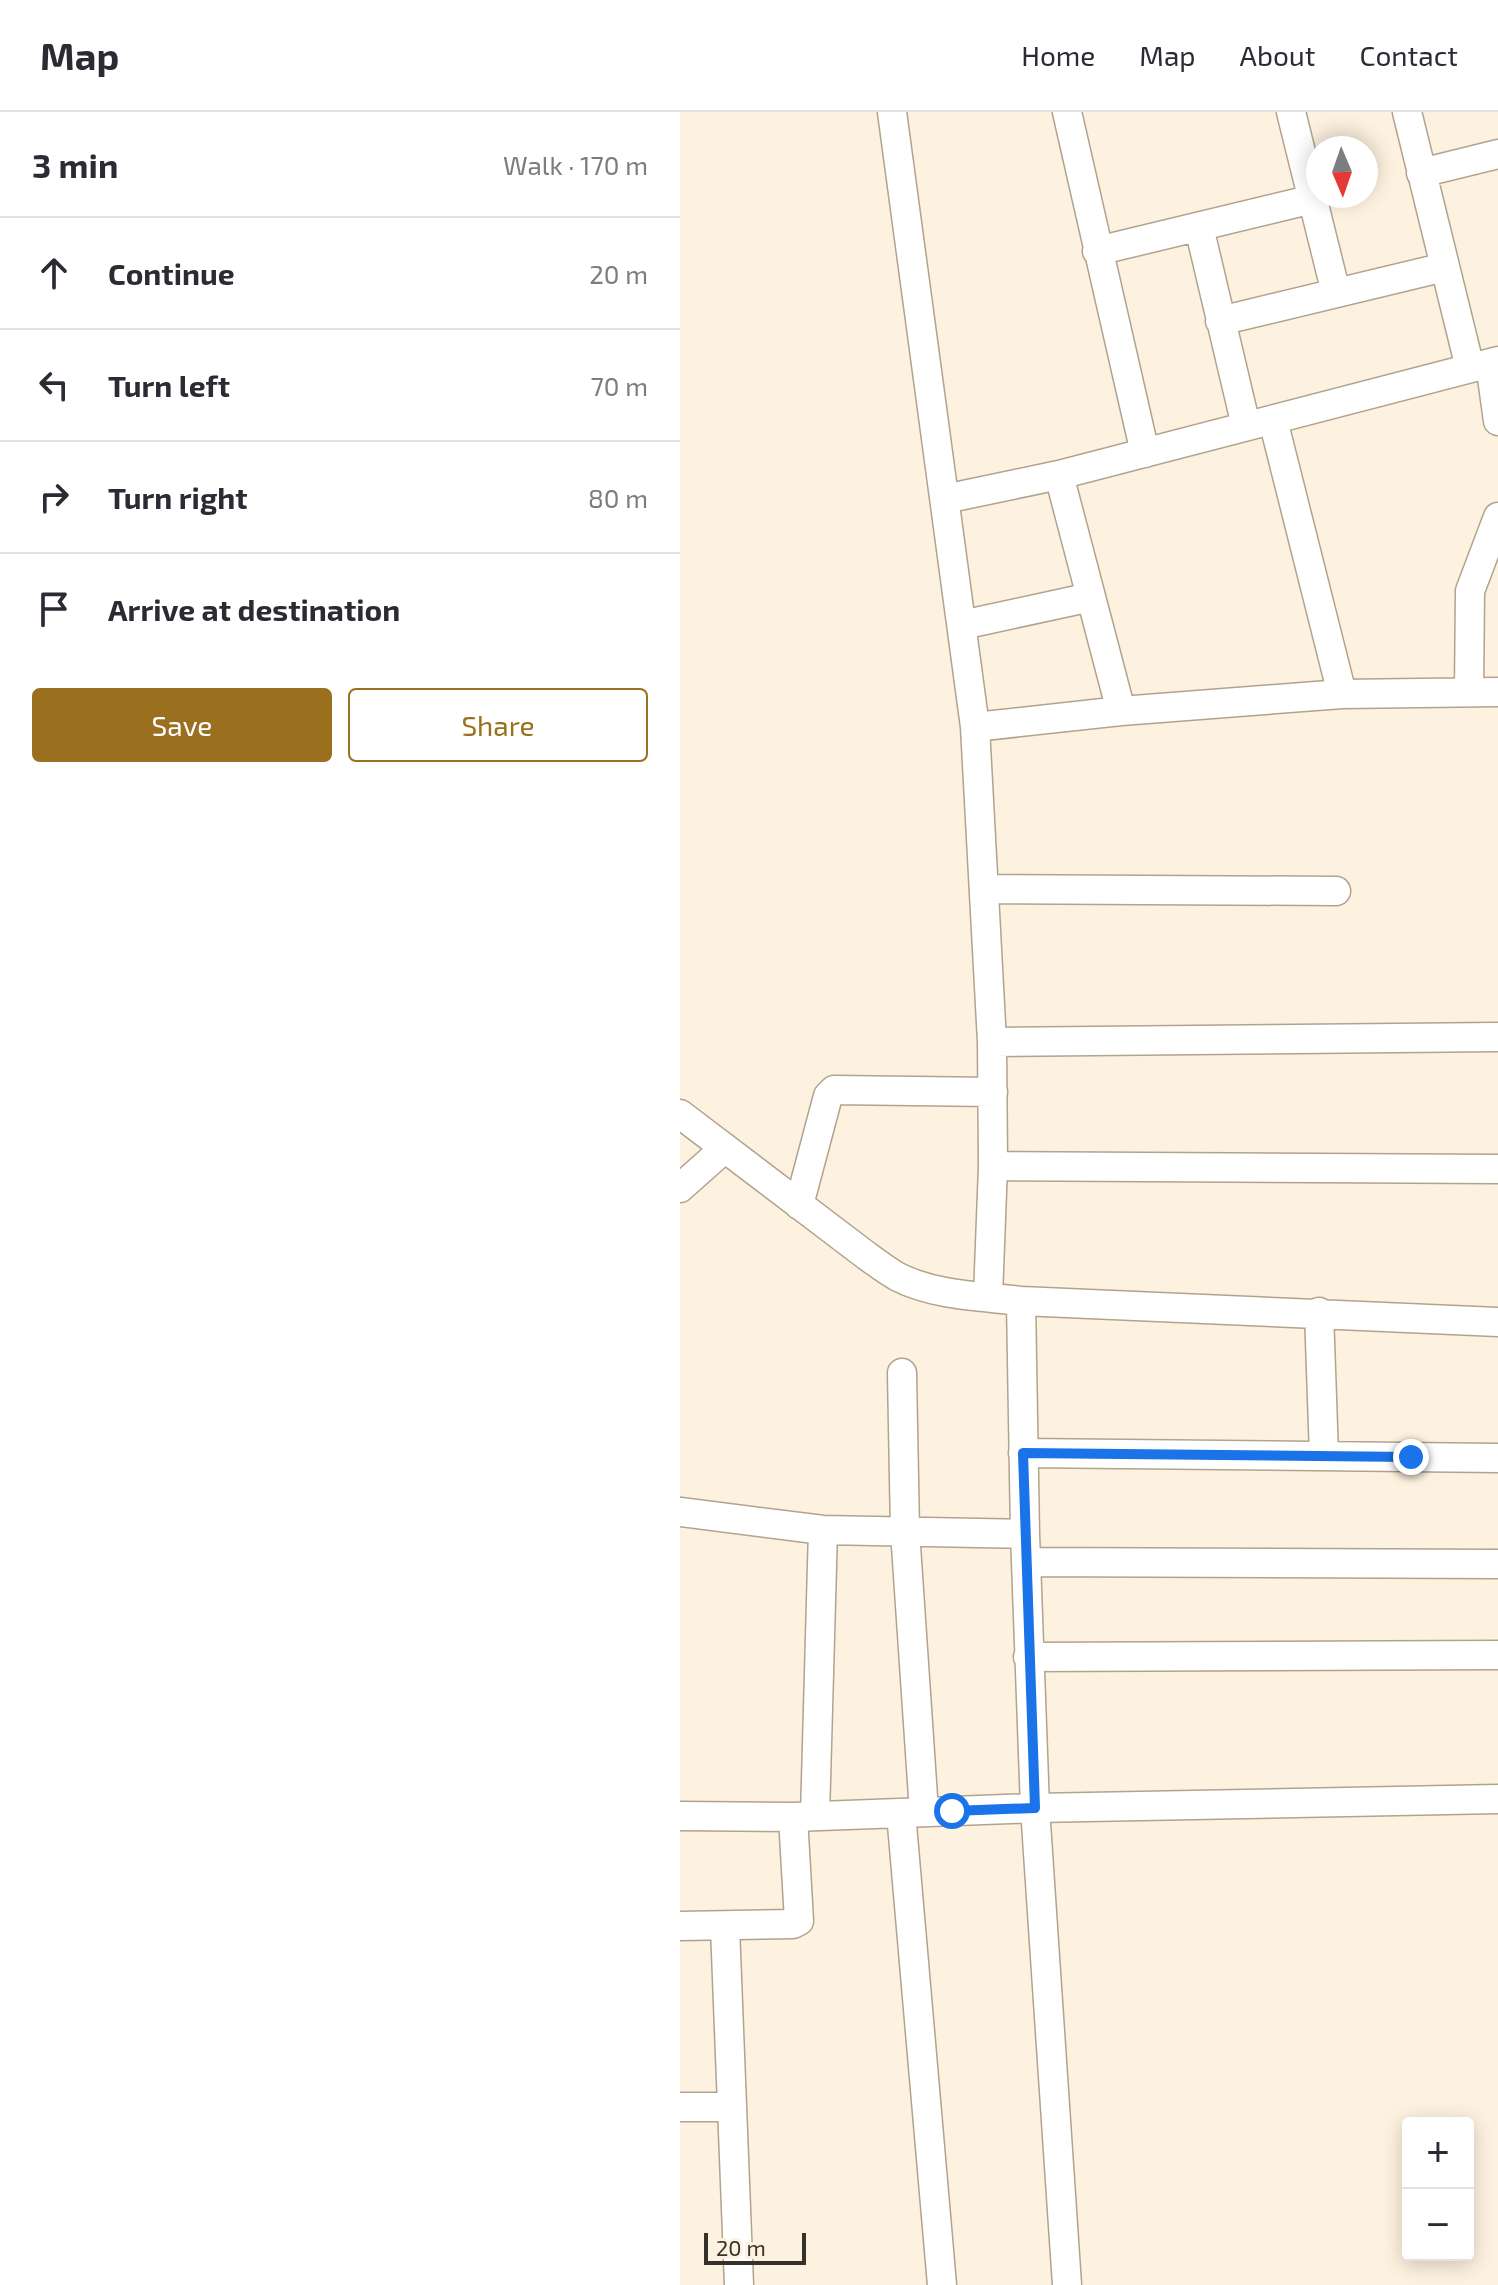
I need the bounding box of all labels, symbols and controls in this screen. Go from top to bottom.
text: Map [40,32,119,78]
text: Home [1021,38,1095,72]
text: Map [1139,38,1196,72]
text: About [1240,38,1315,72]
text: Contact [1359,38,1458,72]
north arrow [1306,136,1378,208]
text: 3 min [32,144,118,185]
text: Walk · 170 m [503,149,648,180]
icon: ahead [32,251,76,295]
text: Continue [108,255,235,291]
text: 20 m [589,258,648,289]
icon: left [32,363,76,407]
text: Turn left [108,367,230,403]
text: 70 m [590,370,648,401]
icon: right [32,475,76,519]
text: Turn right [108,479,248,515]
text: 80 m [588,482,648,513]
icon: arrive [32,587,76,631]
text: Arrive at destination [108,591,400,627]
button: Save [32,688,332,762]
button: Share [348,688,648,762]
route end [1393,1439,1429,1475]
route start [934,1793,970,1829]
map controls [1402,2117,1474,2261]
button: + [1402,2117,1474,2189]
button: − [1402,2189,1474,2261]
scale bar [704,2229,806,2265]
text: 20 m [716,2234,766,2260]

